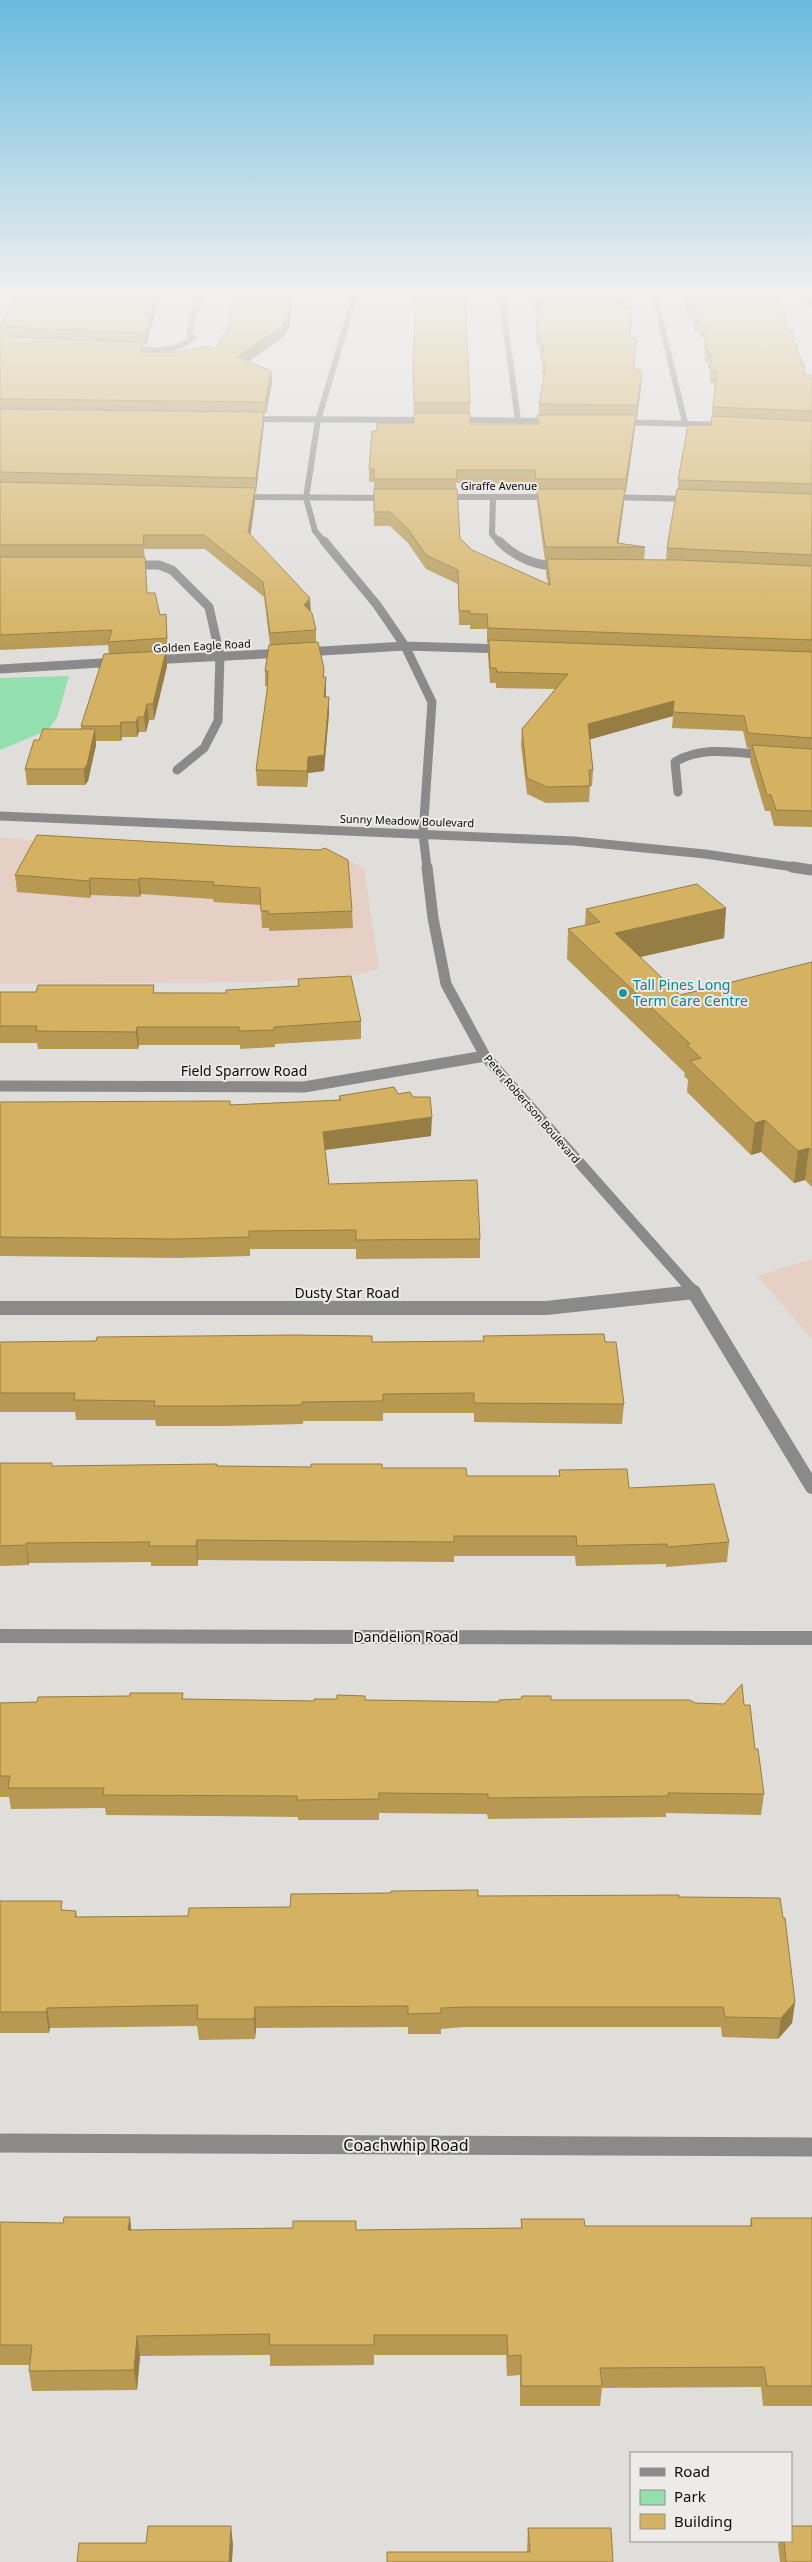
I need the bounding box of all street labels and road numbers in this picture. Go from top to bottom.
street label: Giraffe Avenue [461,478,537,493]
street label: Golden Eagle Road [153,635,251,656]
street label: Sunny Meadow Boulevard [340,811,474,830]
street label: Peter Robertson Boulevard [481,1051,584,1166]
street label: Field Sparrow Road [181,1061,307,1080]
street label: Dusty Star Road [294,1283,400,1302]
street label: Dandelion Road [354,1627,458,1646]
street label: Coachwhip Road [343,2134,469,2156]

